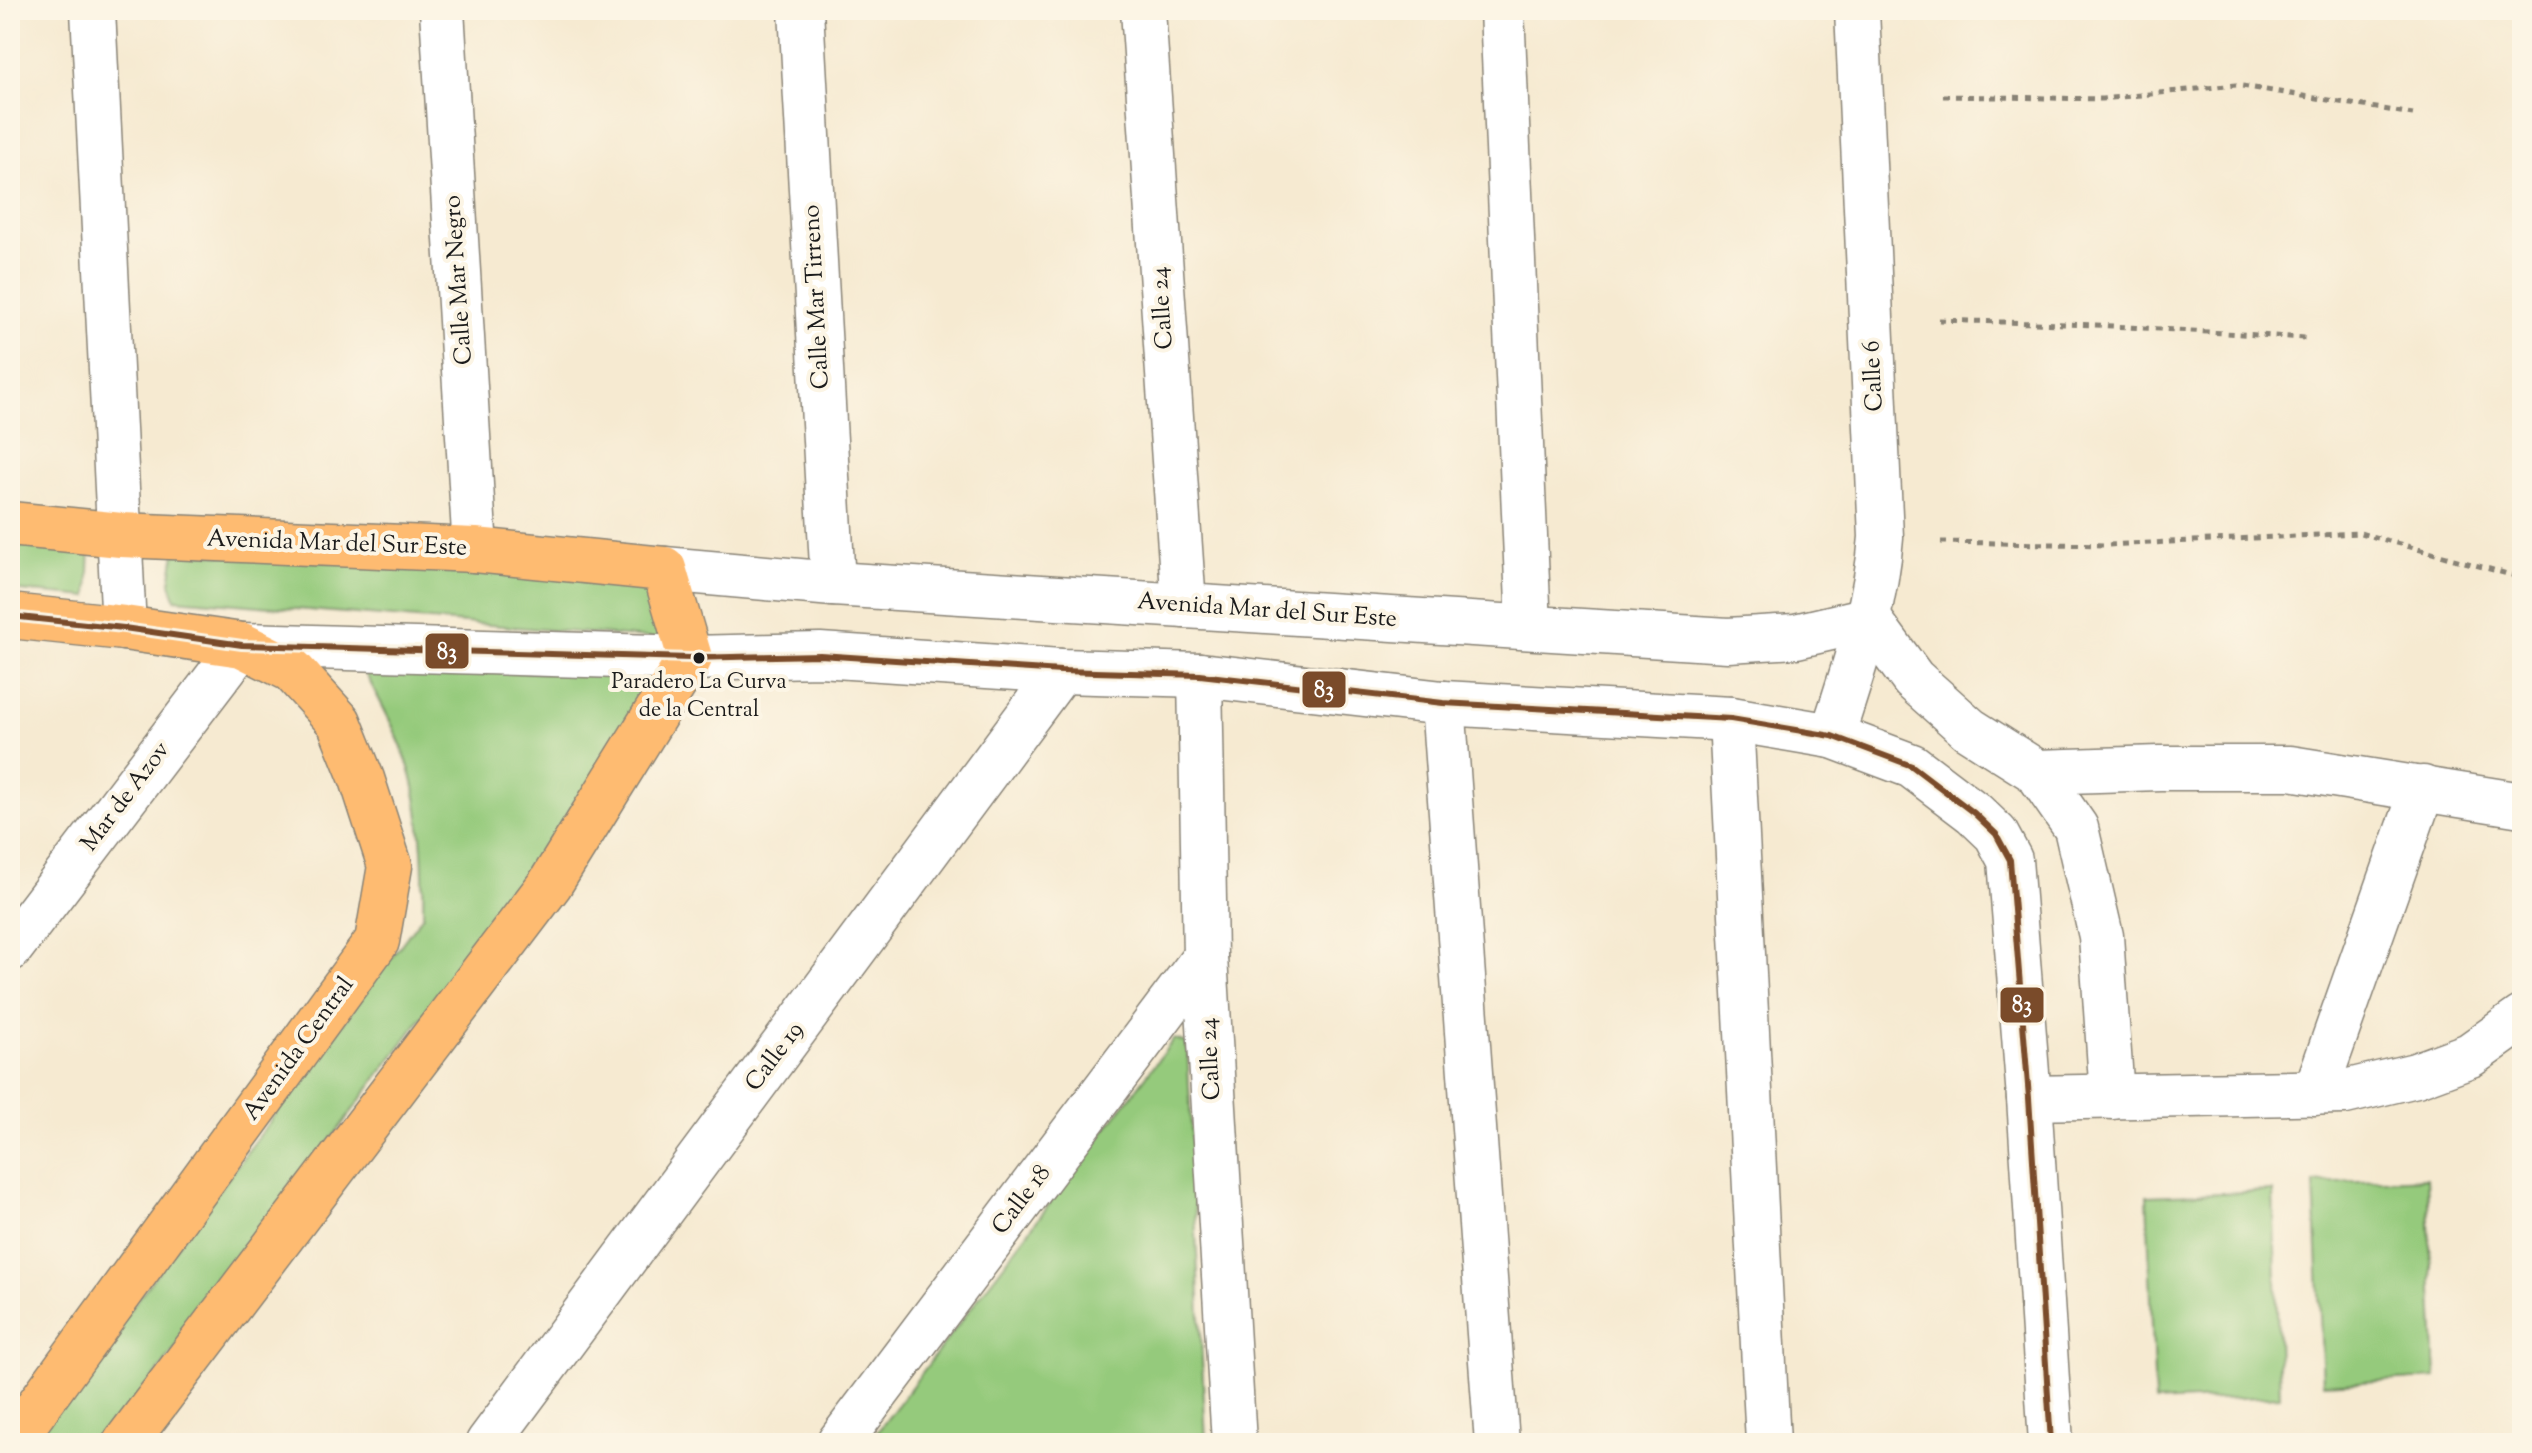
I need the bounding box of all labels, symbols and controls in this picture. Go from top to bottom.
street label: Calle Mar Negro [436,194,482,366]
street label: Calle Mar Tirreno [795,204,839,390]
street label: Calle 24 [1143,265,1183,351]
street label: Calle 6 [1855,339,1893,413]
street label: Avenida Mar del Sur Este [206,522,468,566]
street label: Avenida Mar del Sur Este [1136,585,1398,637]
line badge: 83 [424,632,470,670]
text: 83 [437,638,457,670]
marker: Paradero La Curva de la Central [691,650,707,666]
place label: Paradero La Curva de la Central [611,667,787,727]
line badge: 83 [1301,670,1347,709]
text: 83 [1314,676,1334,708]
street label: Mar de Azov [73,734,179,859]
street label: Avenida Central [235,970,363,1128]
line badge: 83 [1999,986,2045,1024]
text: 83 [2012,991,2032,1023]
street label: Calle 19 [738,1015,812,1099]
street label: Calle 24 [1192,1017,1230,1101]
street label: Calle 18 [984,1158,1060,1242]

